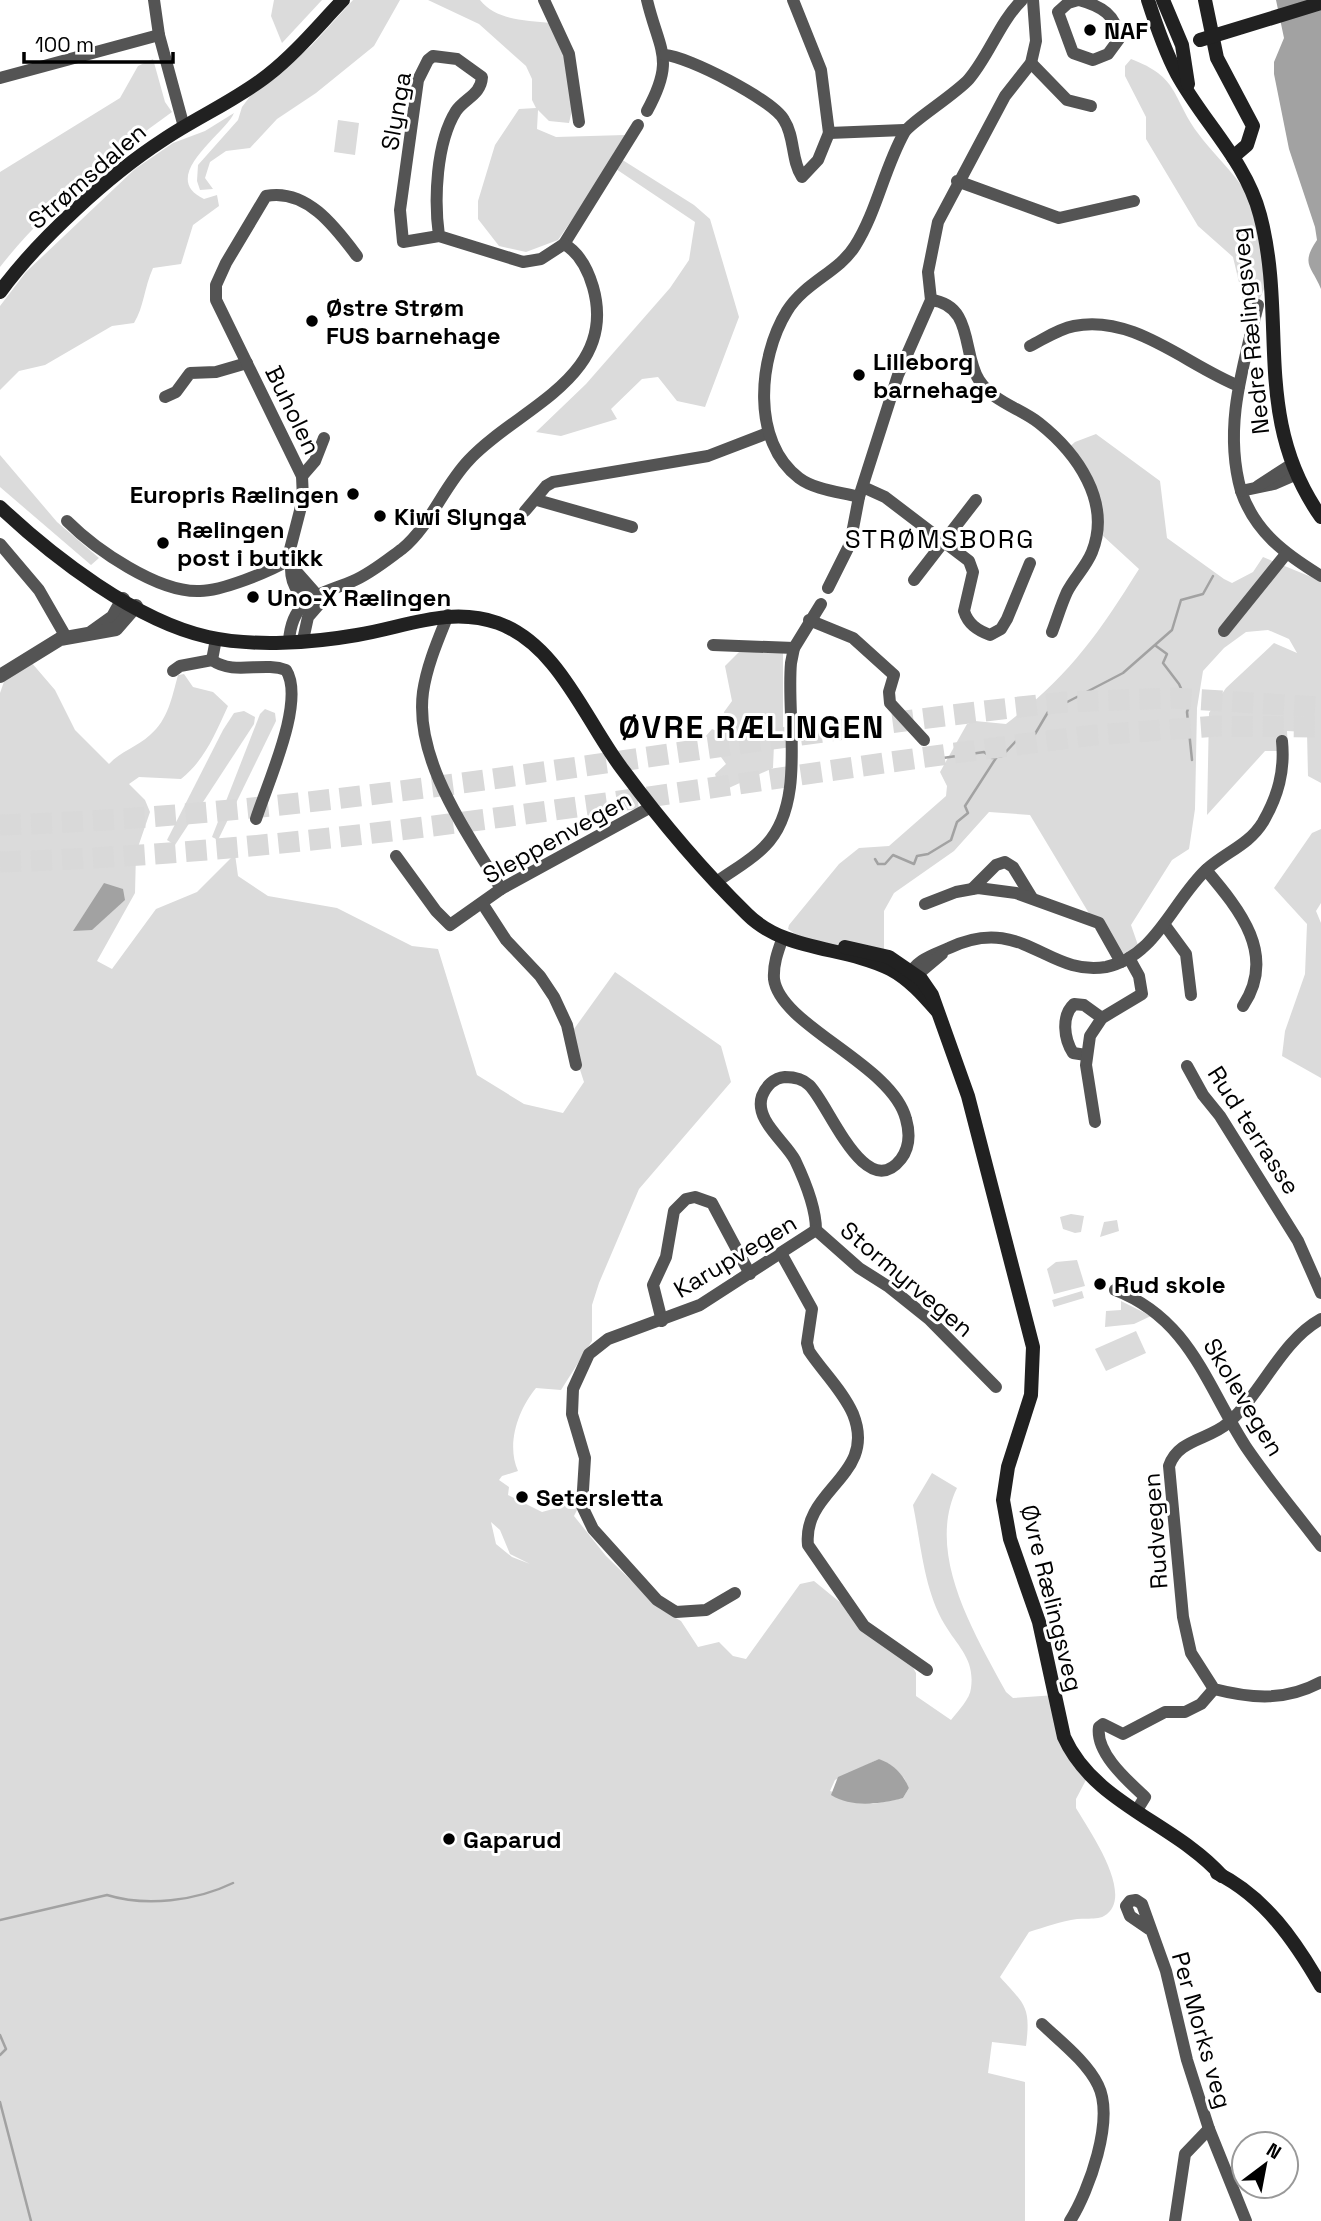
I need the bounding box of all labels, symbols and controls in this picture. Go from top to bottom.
place label: NAF [1104,15,1148,46]
scale bar [24,21,173,65]
marker: NAF [1082,22,1098,38]
text: 100 m [35,31,94,58]
street label: Slynga [374,69,418,153]
street label: Strømsdalen [22,116,152,236]
street label: Nedre Rælingsveg [1224,226,1276,436]
place label: Østre Strøm FUS barnehage [326,292,500,351]
marker: Østre Strøm FUS barnehage [304,313,320,329]
place label: Lilleborg barnehage [873,346,998,405]
street label: Buholen [258,361,328,459]
marker: Lilleborg barnehage [851,367,867,383]
place label: Europris Rælingen [130,479,339,510]
marker: Europris Rælingen [345,486,361,502]
place label: Kiwi Slynga [394,501,527,532]
marker: Kiwi Slynga [372,508,388,524]
place label: Rælingen post i butikk [177,514,324,573]
district label: STRØMSBORG [845,522,1035,556]
marker: Rælingen post i butikk [155,535,171,551]
place label: Uno-X Rælingen [267,582,451,613]
marker: Uno-X Rælingen [245,589,261,605]
district label: ØVRE RÆLINGEN [618,707,886,747]
street label: Sleppenvegen [477,783,637,891]
street label: Rud terrasse [1201,1060,1307,1200]
street label: Karupvegen [668,1207,802,1305]
street label: Stormyrvegen [834,1214,980,1344]
place label: Rud skole [1114,1269,1226,1300]
marker: Rud skole [1092,1276,1108,1292]
street label: Skolevegen [1197,1332,1291,1462]
street label: Rudvegen [1135,1472,1175,1590]
place label: Setersletta [536,1482,663,1513]
marker: Setersletta [514,1489,530,1505]
street label: Øvre Rælingsveg [1014,1501,1090,1695]
place label: Gaparud [463,1824,562,1855]
marker: Gaparud [441,1831,457,1847]
street label: Per Morks veg [1165,1948,1239,2112]
north arrow [1230,2130,1300,2200]
text: N [1262,2137,1286,2165]

